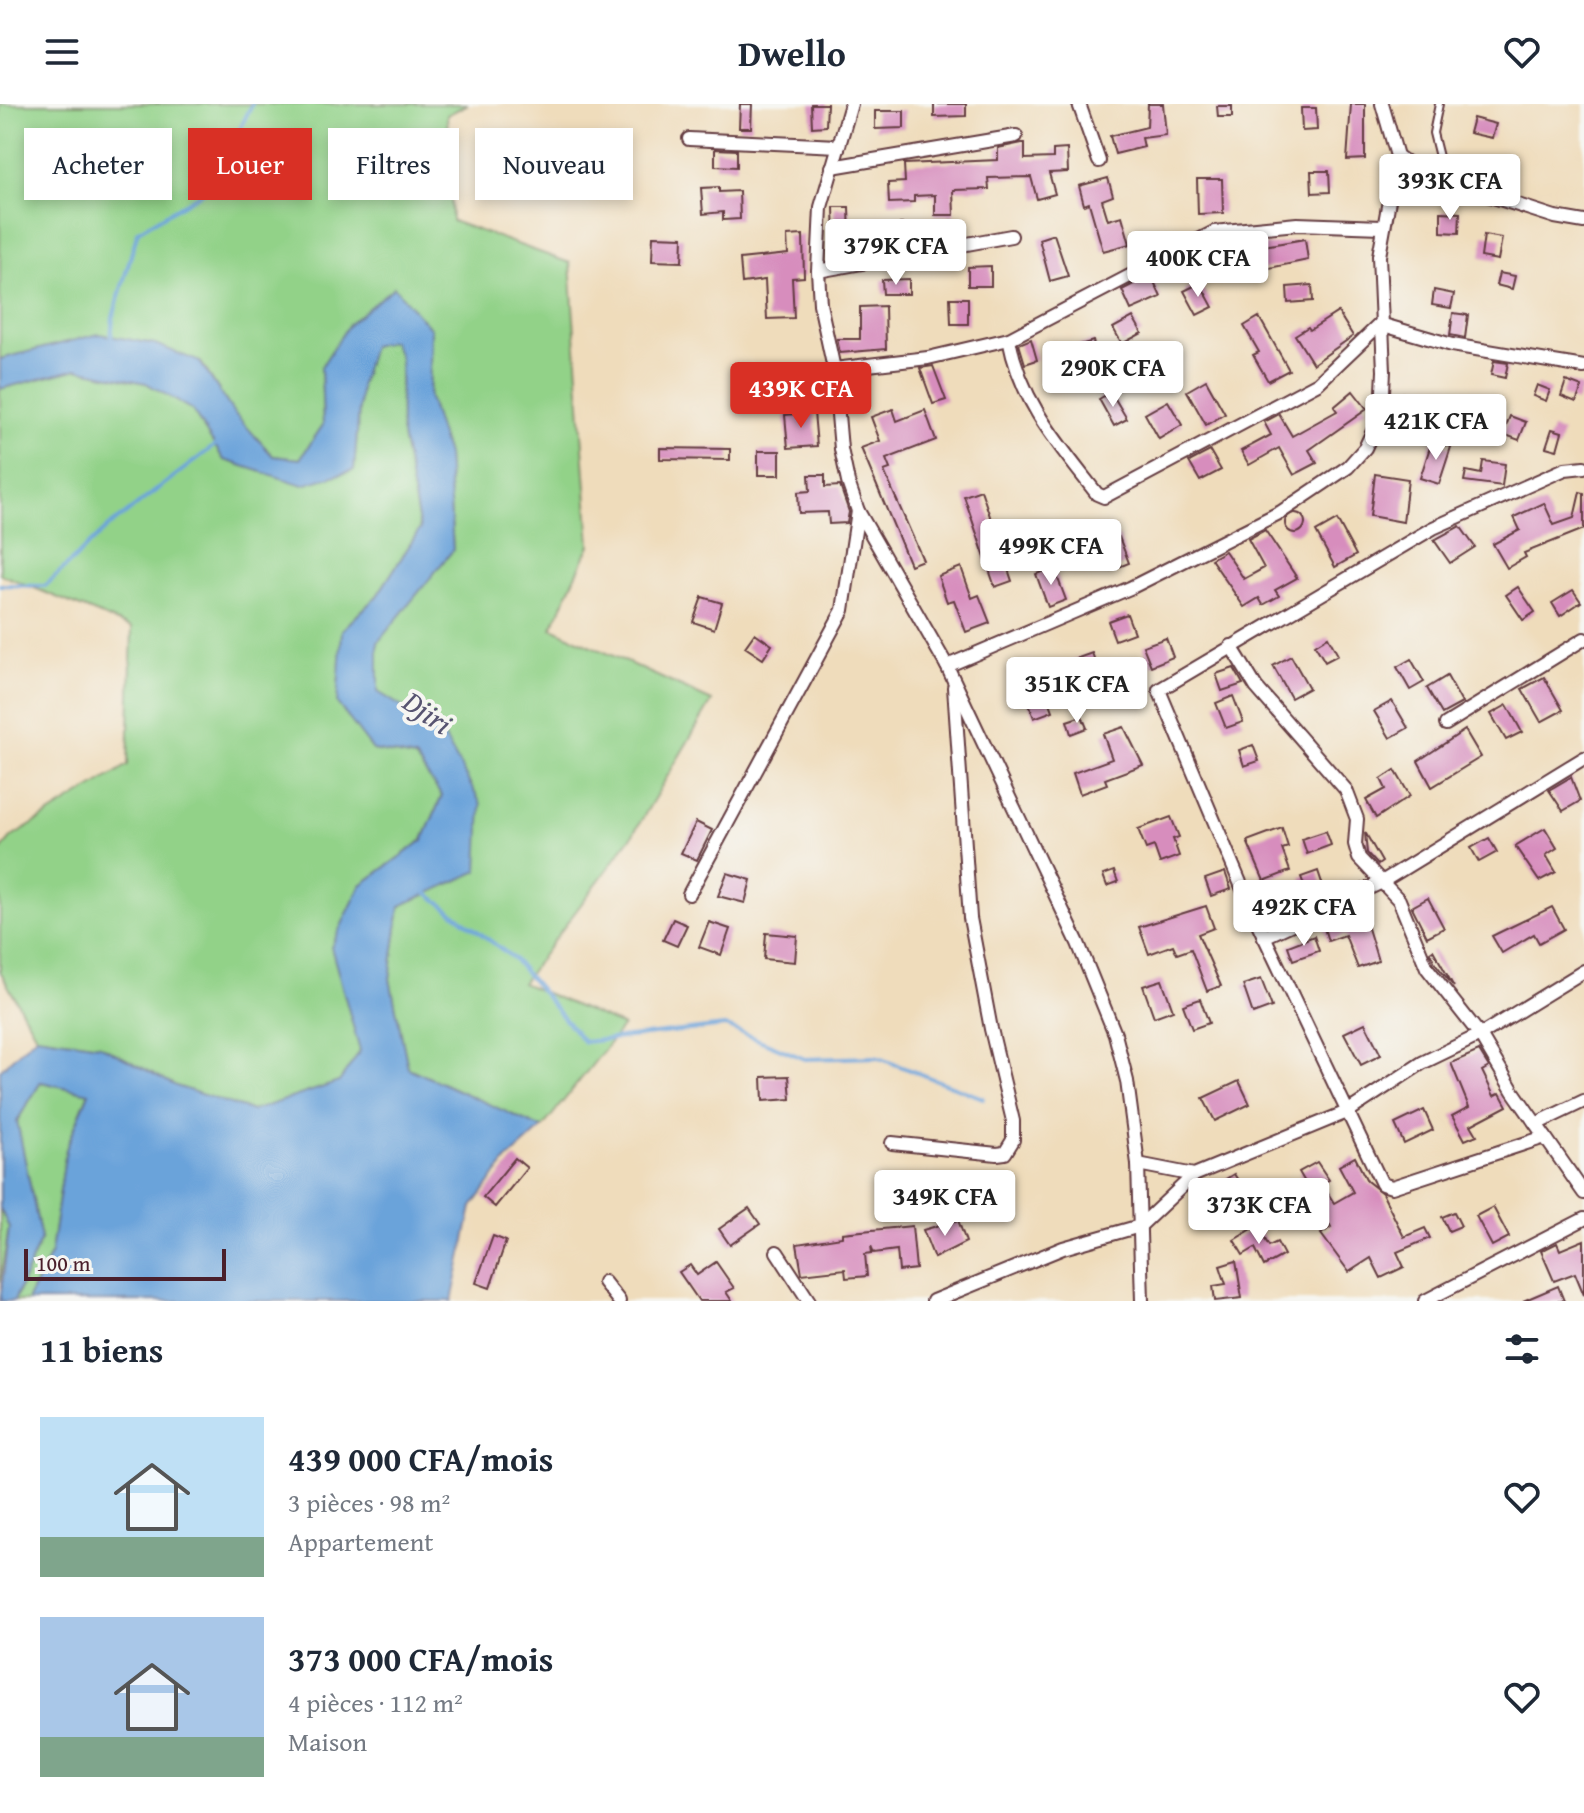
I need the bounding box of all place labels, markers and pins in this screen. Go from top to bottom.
pin: 393K CFA [1367,154,1533,222]
pin: 379K CFA [813,219,979,287]
pin: 400K CFA [1115,231,1281,299]
pin: 290K CFA [1030,341,1196,409]
pin: 439K CFA [718,362,884,430]
pin: 421K CFA [1353,394,1519,462]
pin: 499K CFA [968,519,1134,587]
pin: 351K CFA [994,657,1160,725]
pin: 492K CFA [1221,880,1387,948]
pin: 349K CFA [862,1170,1028,1238]
pin: 373K CFA [1176,1178,1342,1246]

